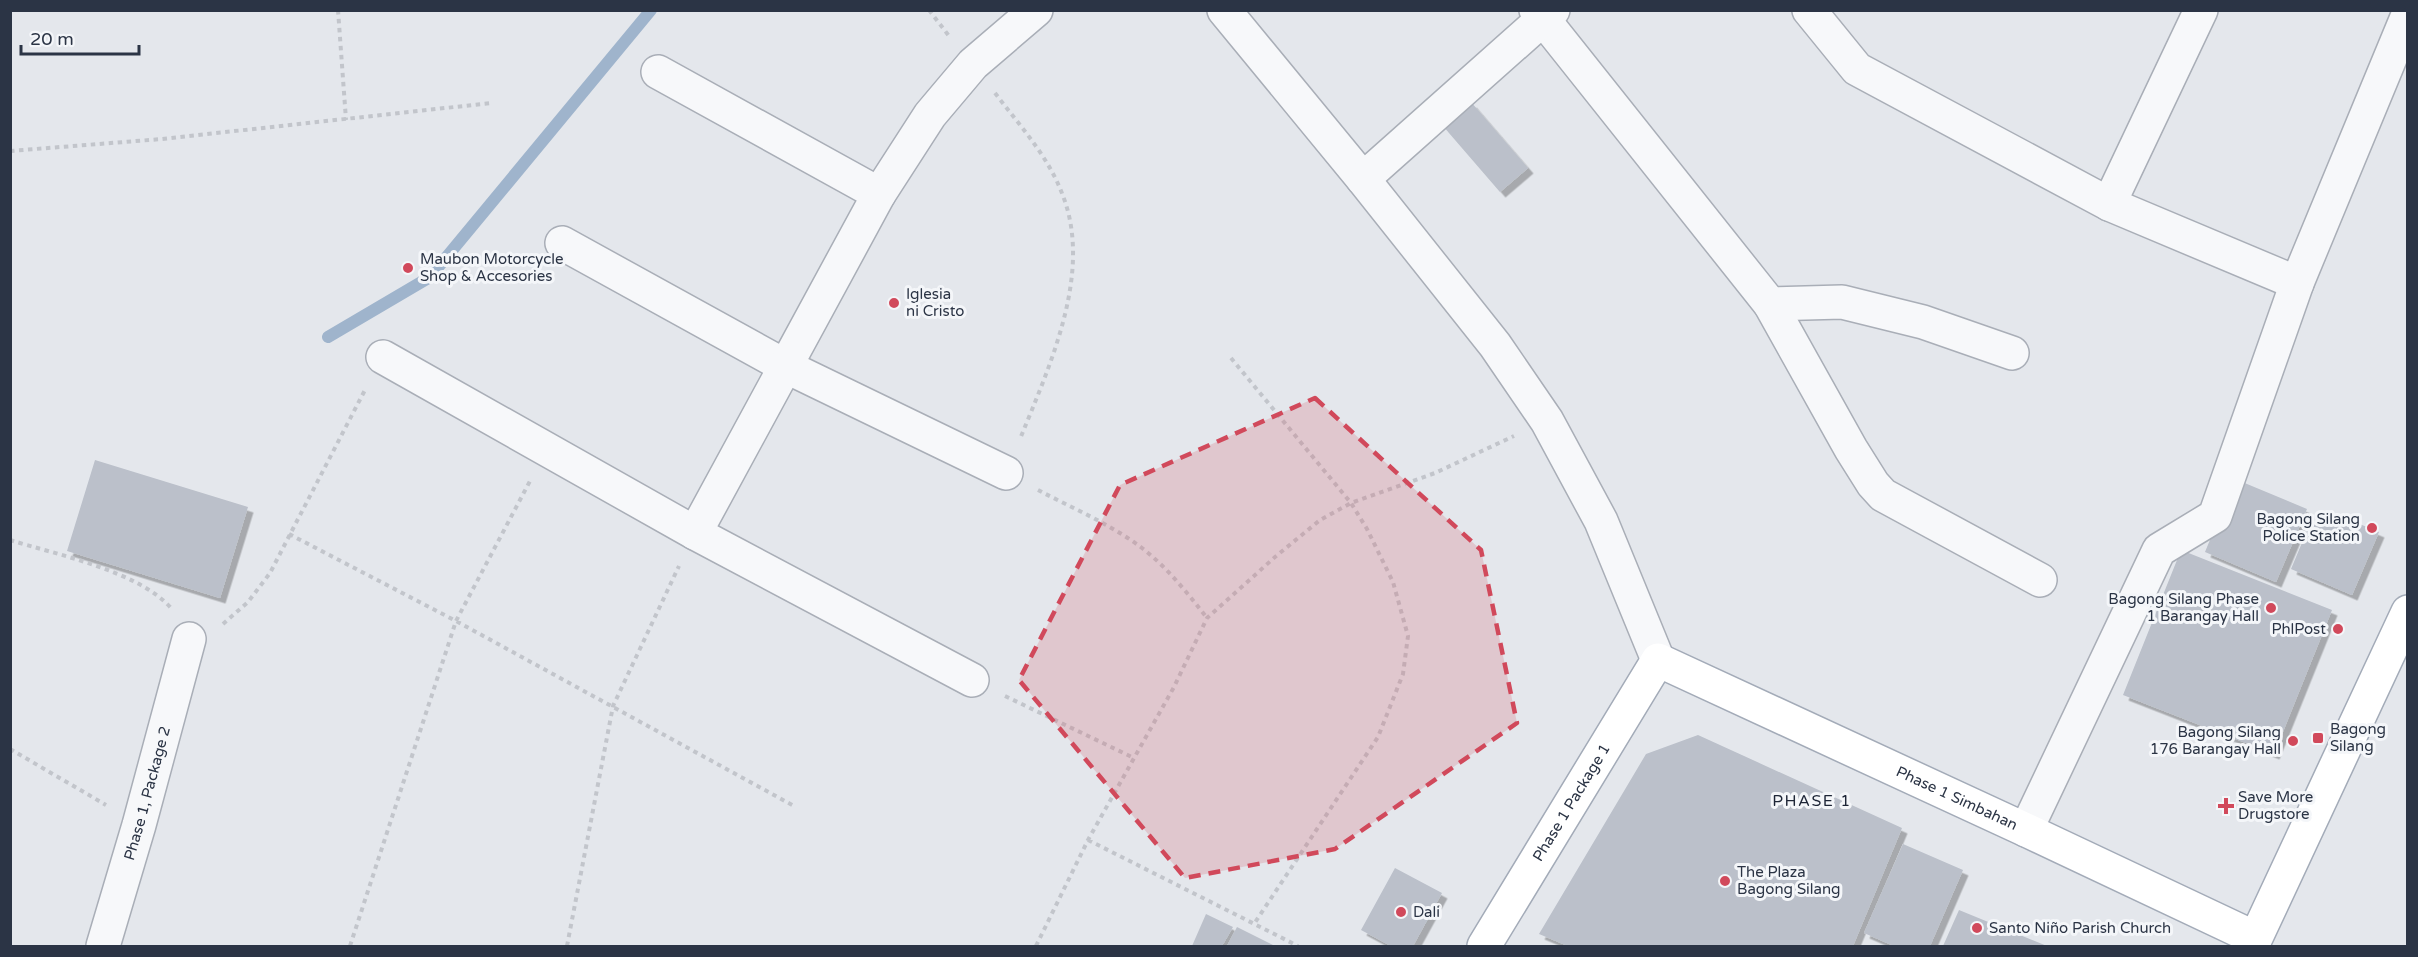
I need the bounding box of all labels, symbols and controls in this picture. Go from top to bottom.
scale bar [21,18,140,56]
text: 20 m [30,28,74,50]
place label: Maubon Motorcycle Shop & Accesories [420,250,563,285]
marker: Maubon Motorcycle Shop & Accesories [401,261,415,275]
place label: Iglesia ni Cristo [906,285,964,320]
marker: Iglesia ni Cristo [887,296,901,310]
place label: Bagong Silang Police Station [2256,510,2360,545]
marker: Bagong Silang Police Station [2365,521,2379,535]
place label: Bagong Silang Phase 1 Barangay Hall [2108,590,2259,625]
marker: Bagong Silang Phase 1 Barangay Hall [2264,601,2278,615]
place label: PhlPost [2271,620,2326,638]
marker: PhlPost [2331,622,2345,636]
place label: Bagong Silang [2330,720,2386,755]
place label: Bagong Silang 176 Barangay Hall [2150,723,2281,758]
street label: Phase 1, Package 2 [120,724,174,862]
marker: Bagong Silang [2311,731,2325,745]
marker: Bagong Silang 176 Barangay Hall [2286,734,2300,748]
street label: Phase 1 Package 1 [1529,740,1614,865]
street label: Phase 1 Simbahan [1893,762,2020,834]
place label: Save More Drugstore [2238,788,2313,823]
district label: PHASE 1 [1772,791,1852,811]
marker: Save More Drugstore [2219,799,2233,813]
place label: The Plaza Bagong Silang [1737,863,1841,898]
marker: The Plaza Bagong Silang [1718,874,1732,888]
place label: Dali [1413,903,1440,921]
marker: Dali [1394,905,1408,919]
place label: Santo Niño Parish Church [1989,919,2171,937]
marker: Santo Niño Parish Church [1970,921,1984,935]

